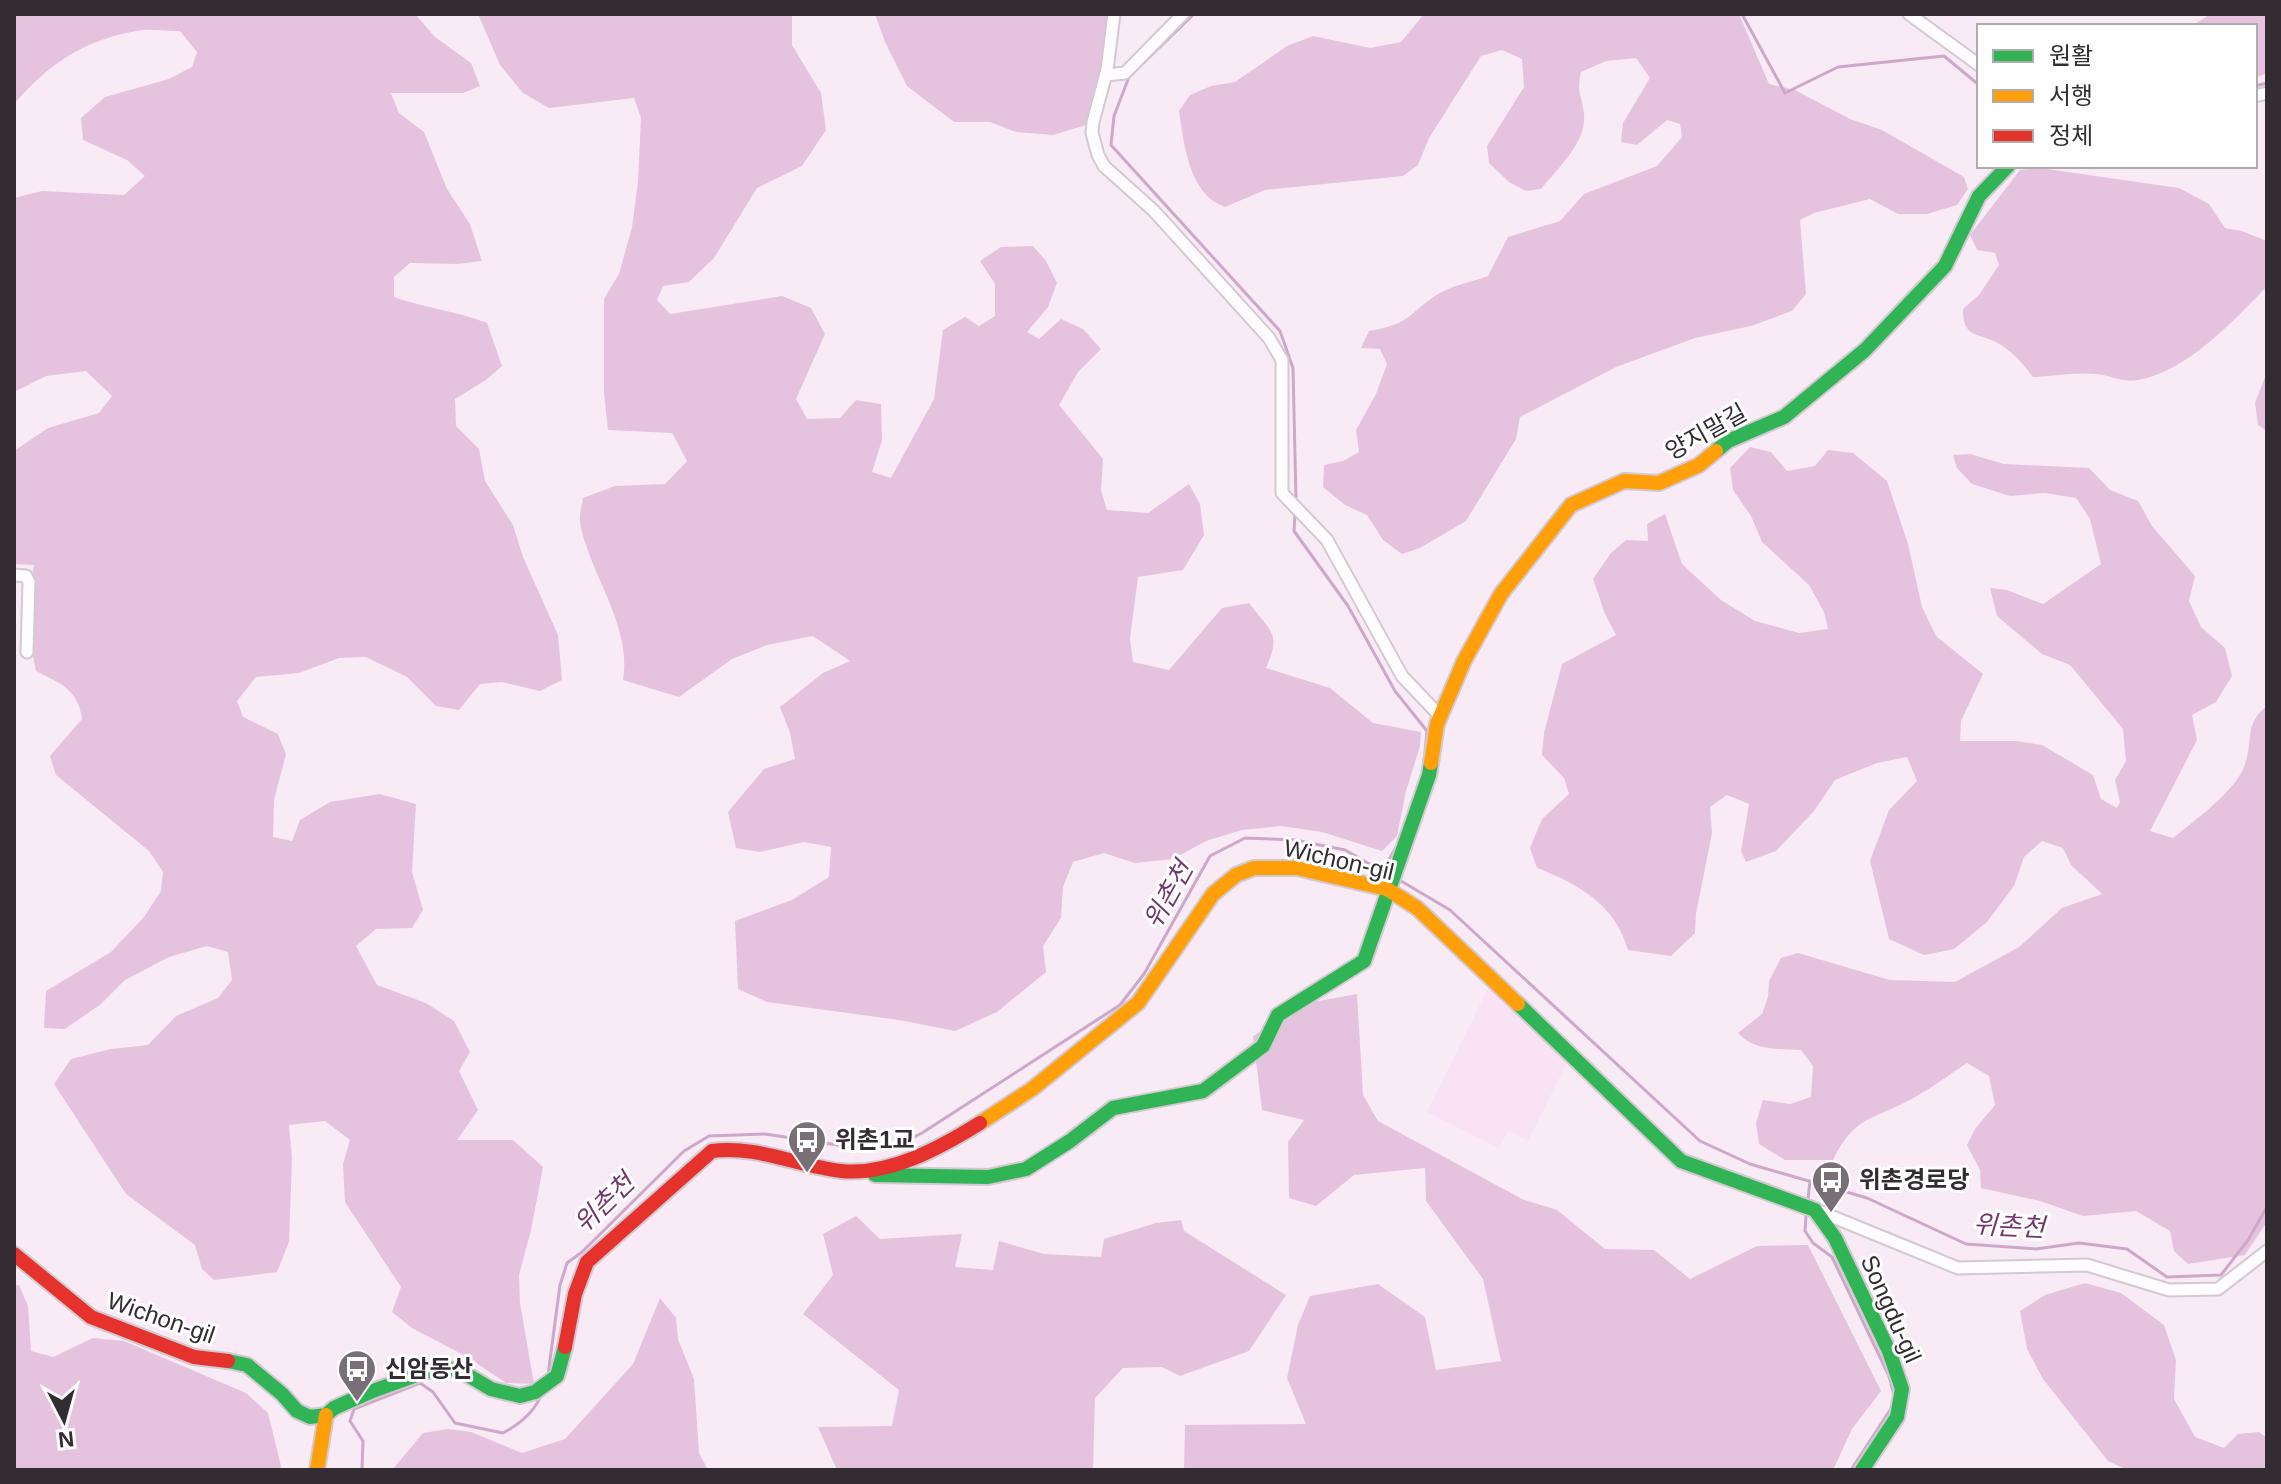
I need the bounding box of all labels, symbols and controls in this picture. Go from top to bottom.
legend [1977,24,2257,168]
text: 원활 [2049,42,2093,69]
text: 서행 [2049,82,2093,109]
text: 정체 [2049,122,2093,149]
street label: 양지말길 [1661,398,1751,465]
street label: Wichon-gil [1281,834,1397,885]
water label: 위촌천 [1137,854,1200,934]
bus stop icon: 위촌1교 [786,1119,828,1174]
place label: 위촌1교 [835,1126,915,1153]
bus stop icon: 위촌경로당 [1810,1159,1852,1214]
water label: 위촌천 [568,1165,642,1239]
place label: 위촌경로당 [1859,1166,1969,1193]
water label: 위촌천 [1972,1209,2049,1243]
street label: Songdu-gil [1856,1251,1927,1367]
street label: Wichon-gil [104,1287,219,1349]
bus stop icon: 신암동산 [336,1348,378,1403]
place label: 신암동산 [385,1355,473,1382]
north arrow [24,1380,104,1460]
text: N [57,1426,75,1453]

